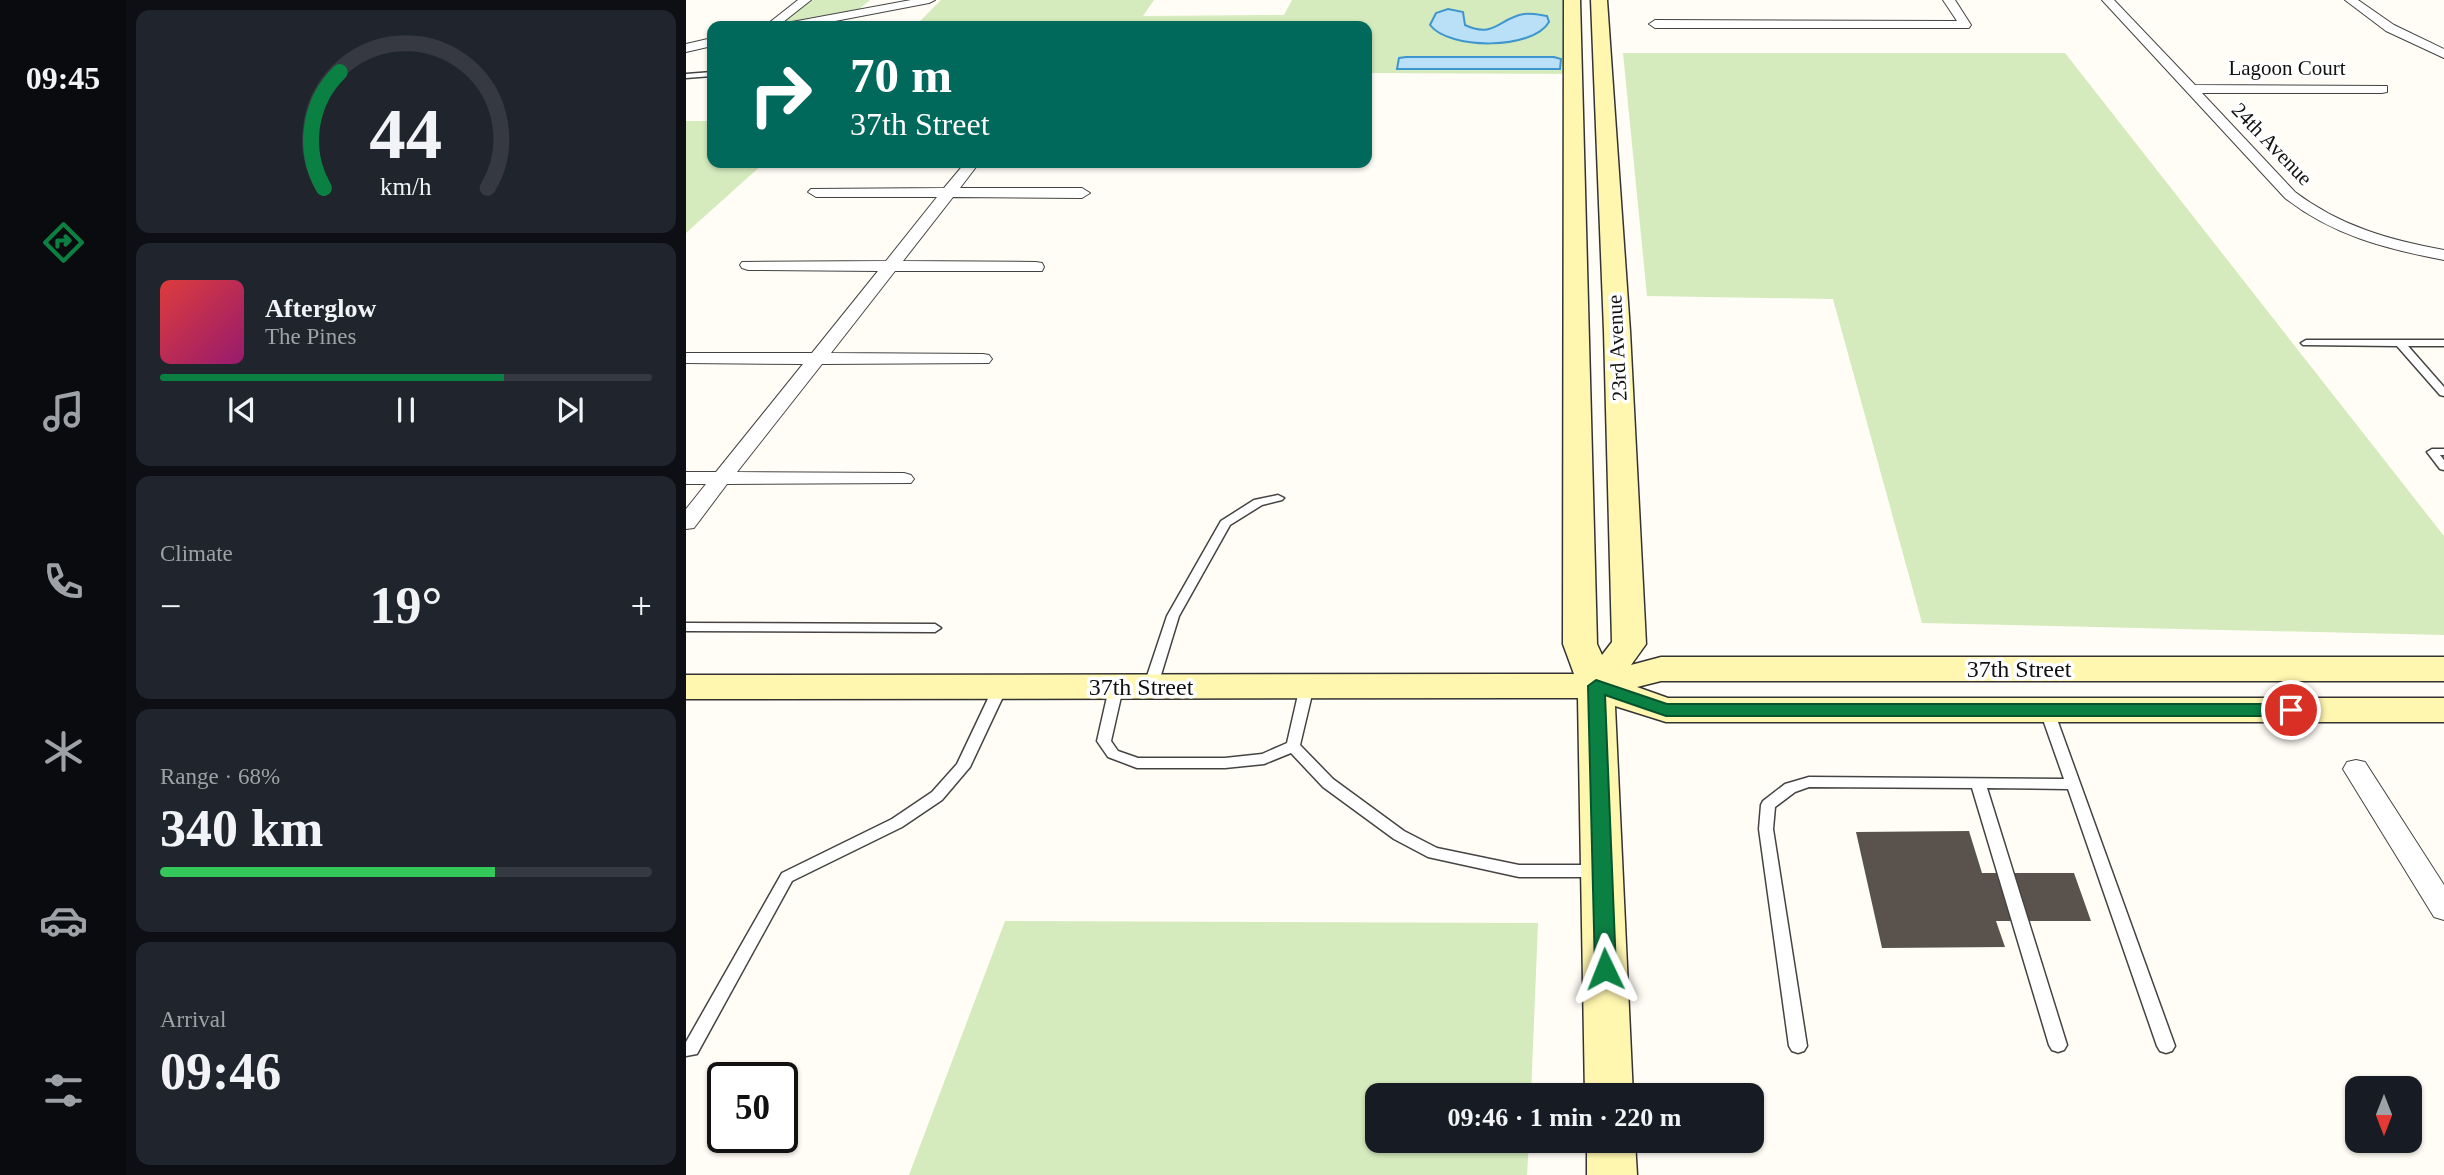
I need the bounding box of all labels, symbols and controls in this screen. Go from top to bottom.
text: 70 m [850,48,952,103]
icon: right [735,49,826,140]
street label: Lagoon Court [2228,56,2346,80]
text: 09:45 [26,60,100,96]
text: 44 [370,93,442,174]
street label: 24th Avenue [2227,98,2317,190]
text: 37th Street [850,106,990,142]
text: km/h [380,172,432,199]
icon: directions [39,218,88,267]
text: Afterglow [265,294,376,323]
street label: 23rd Avenue [1602,294,1632,402]
text: The Pines [265,324,356,349]
icon: music [39,387,88,436]
icon: previous [223,391,261,429]
icon: pause [387,391,425,429]
icon: next [551,391,589,429]
text: Climate [160,541,233,566]
icon: phone [39,557,88,606]
text: 19° [370,577,442,634]
text: − [160,585,181,627]
text: + [631,585,652,627]
street label: 37th Street [1967,656,2072,682]
street label: 37th Street [1089,674,1194,700]
pin [2261,680,2321,740]
icon: arrive [2272,691,2310,729]
icon: climate [39,727,88,776]
text: Range · 68% [160,764,280,789]
text: 340 km [160,800,323,857]
icon: car [39,896,88,945]
position arrow [1568,932,1642,1006]
text: Arrival [160,1007,226,1032]
text: 09:46 [160,1043,281,1100]
speed limit sign: 50 [707,1062,798,1153]
icon: filters [39,1066,88,1115]
north arrow [2345,1076,2422,1153]
map controls [2345,1076,2422,1153]
text: 09:46 · 1 min · 220 m [1448,1103,1682,1132]

